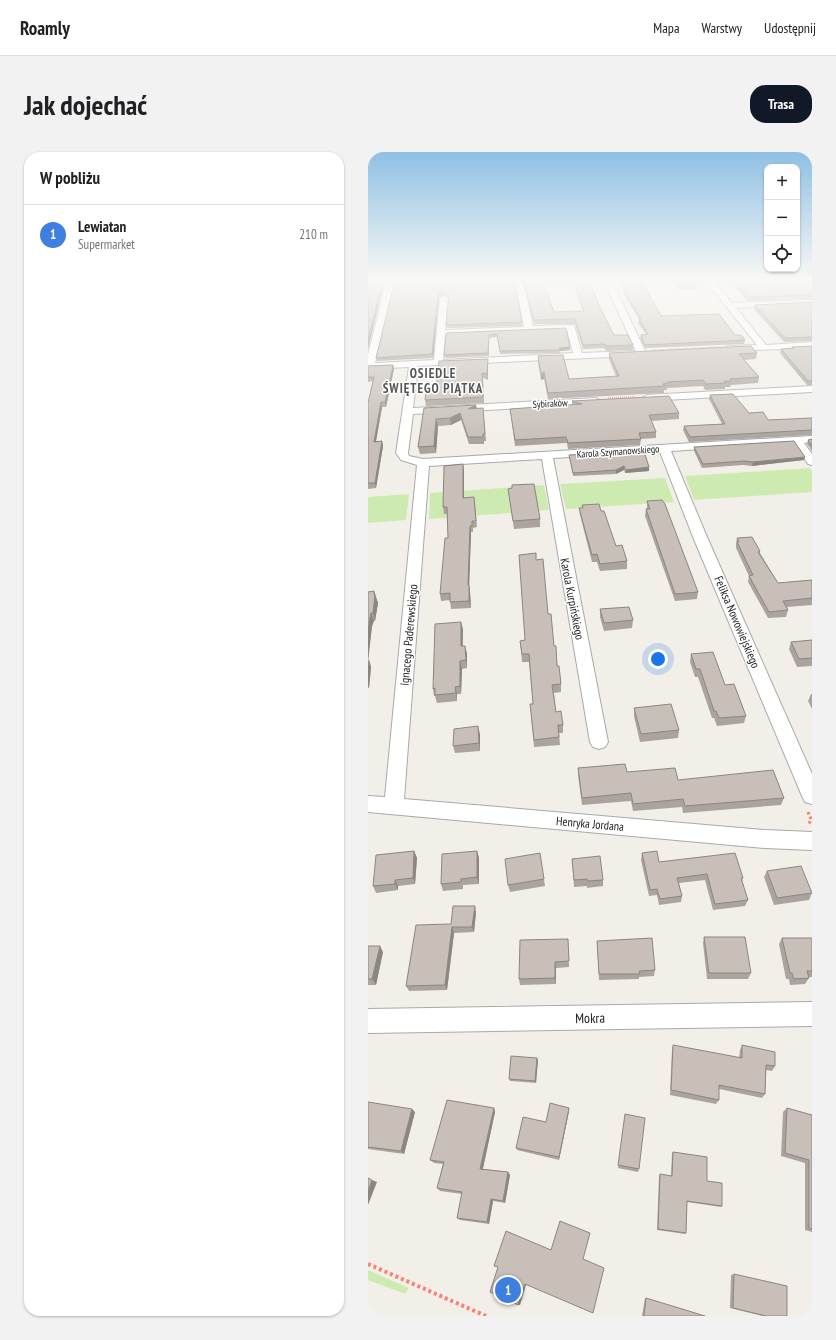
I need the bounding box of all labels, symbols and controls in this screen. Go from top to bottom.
text: Roamly [20,16,70,40]
text: Mapa [653,19,680,37]
text: Warstwy [702,19,742,37]
text: Udostępnij [764,19,816,37]
button: Trasa [750,85,812,123]
text: Jak dojechać [24,86,147,123]
map controls [764,164,800,272]
button: + [764,164,800,200]
text: W pobliżu [40,167,100,189]
button: − [764,200,800,236]
text: Lewiatan [78,217,126,236]
text: 1 [50,226,56,243]
text: 210 m [299,226,328,243]
text: Supermarket [78,236,135,253]
button: locate [764,236,800,272]
district label: OSIEDLE ŚWIĘTEGO PIĄTKA [383,365,483,397]
street label: Sybiraków [532,396,568,411]
street label: Karola Szymanowskiego [576,442,660,461]
street label: Karola Kurpińskiego [557,557,588,641]
street label: Feliksa Nowowiejskiego [711,573,764,670]
street label: Ignacego Paderewskiego [397,584,420,686]
your location [648,649,668,669]
street label: Henryka Jordana [556,813,625,834]
street label: Mokra [575,1009,605,1027]
pin: 1 [495,1275,521,1305]

